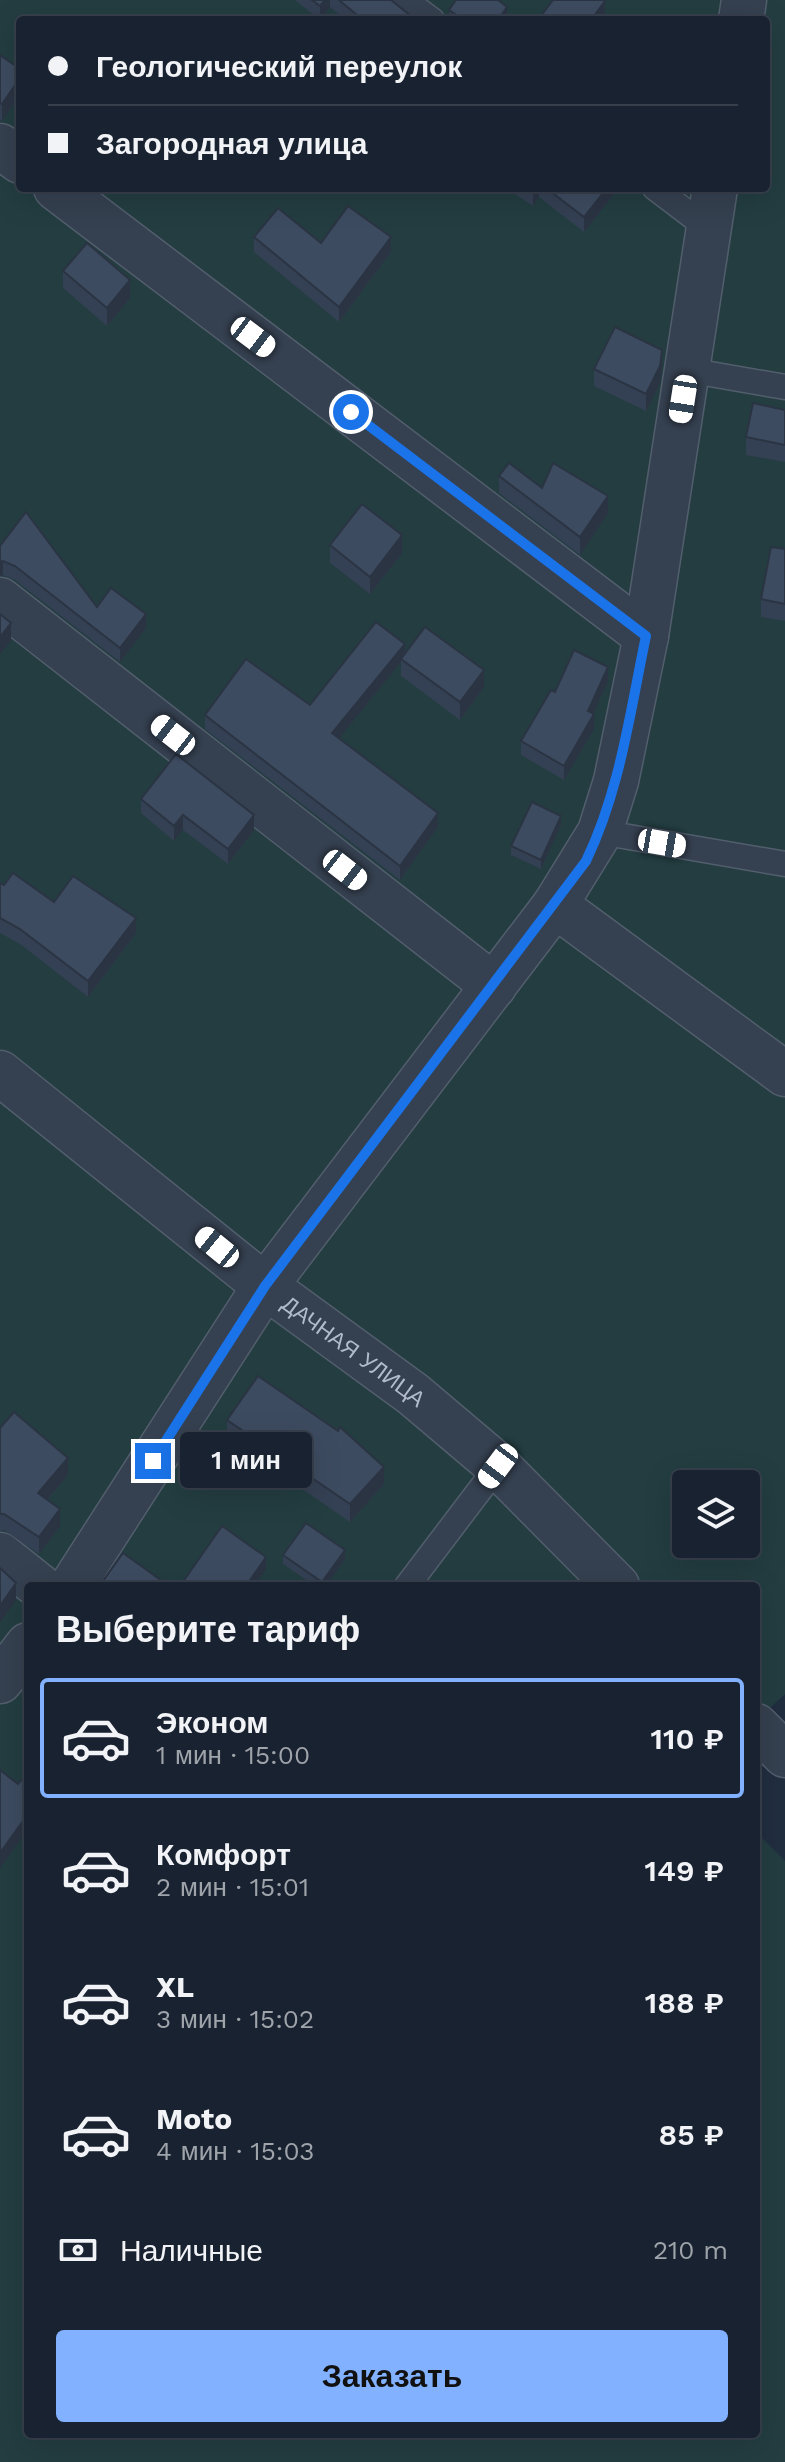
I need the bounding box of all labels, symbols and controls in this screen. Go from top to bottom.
text: Геологический переулок [96,49,462,84]
text: Загородная улица [96,126,367,161]
car [227,313,279,361]
car [667,373,699,425]
route start [333,394,369,430]
car [147,711,199,759]
car [636,827,688,859]
car [319,846,371,894]
car [191,1223,243,1271]
street label: ДАЧНАЯ УЛИЦА [277,1291,430,1412]
callout: 1 мин [181,1433,313,1489]
car [474,1440,522,1492]
route end [135,1443,171,1479]
text: 1 мин [211,1445,281,1475]
map controls [672,1470,760,1558]
button: layers [672,1470,760,1558]
text: Выберите тариф [56,1609,360,1651]
icon: car [60,1702,132,1774]
text: Эконом [156,1705,269,1740]
text: 110 ₽ [651,1721,724,1756]
text: 1 мин · 15:00 [156,1740,310,1770]
icon: car [60,1834,132,1906]
text: Комфорт [156,1837,291,1872]
text: 149 ₽ [645,1853,724,1888]
text: 2 мин · 15:01 [156,1872,309,1902]
icon: car [60,1966,132,2038]
text: XL [156,1969,194,2004]
text: 188 ₽ [645,1985,724,2020]
text: 3 мин · 15:02 [156,2004,314,2034]
icon: car [60,2098,132,2170]
text: Moto [156,2101,232,2136]
text: 85 ₽ [658,2117,724,2152]
text: 4 мин · 15:03 [156,2136,314,2166]
icon: cash [56,2228,100,2272]
text: Наличные [120,2233,263,2268]
text: 210 m [653,2235,728,2265]
button: Заказать [56,2330,728,2422]

